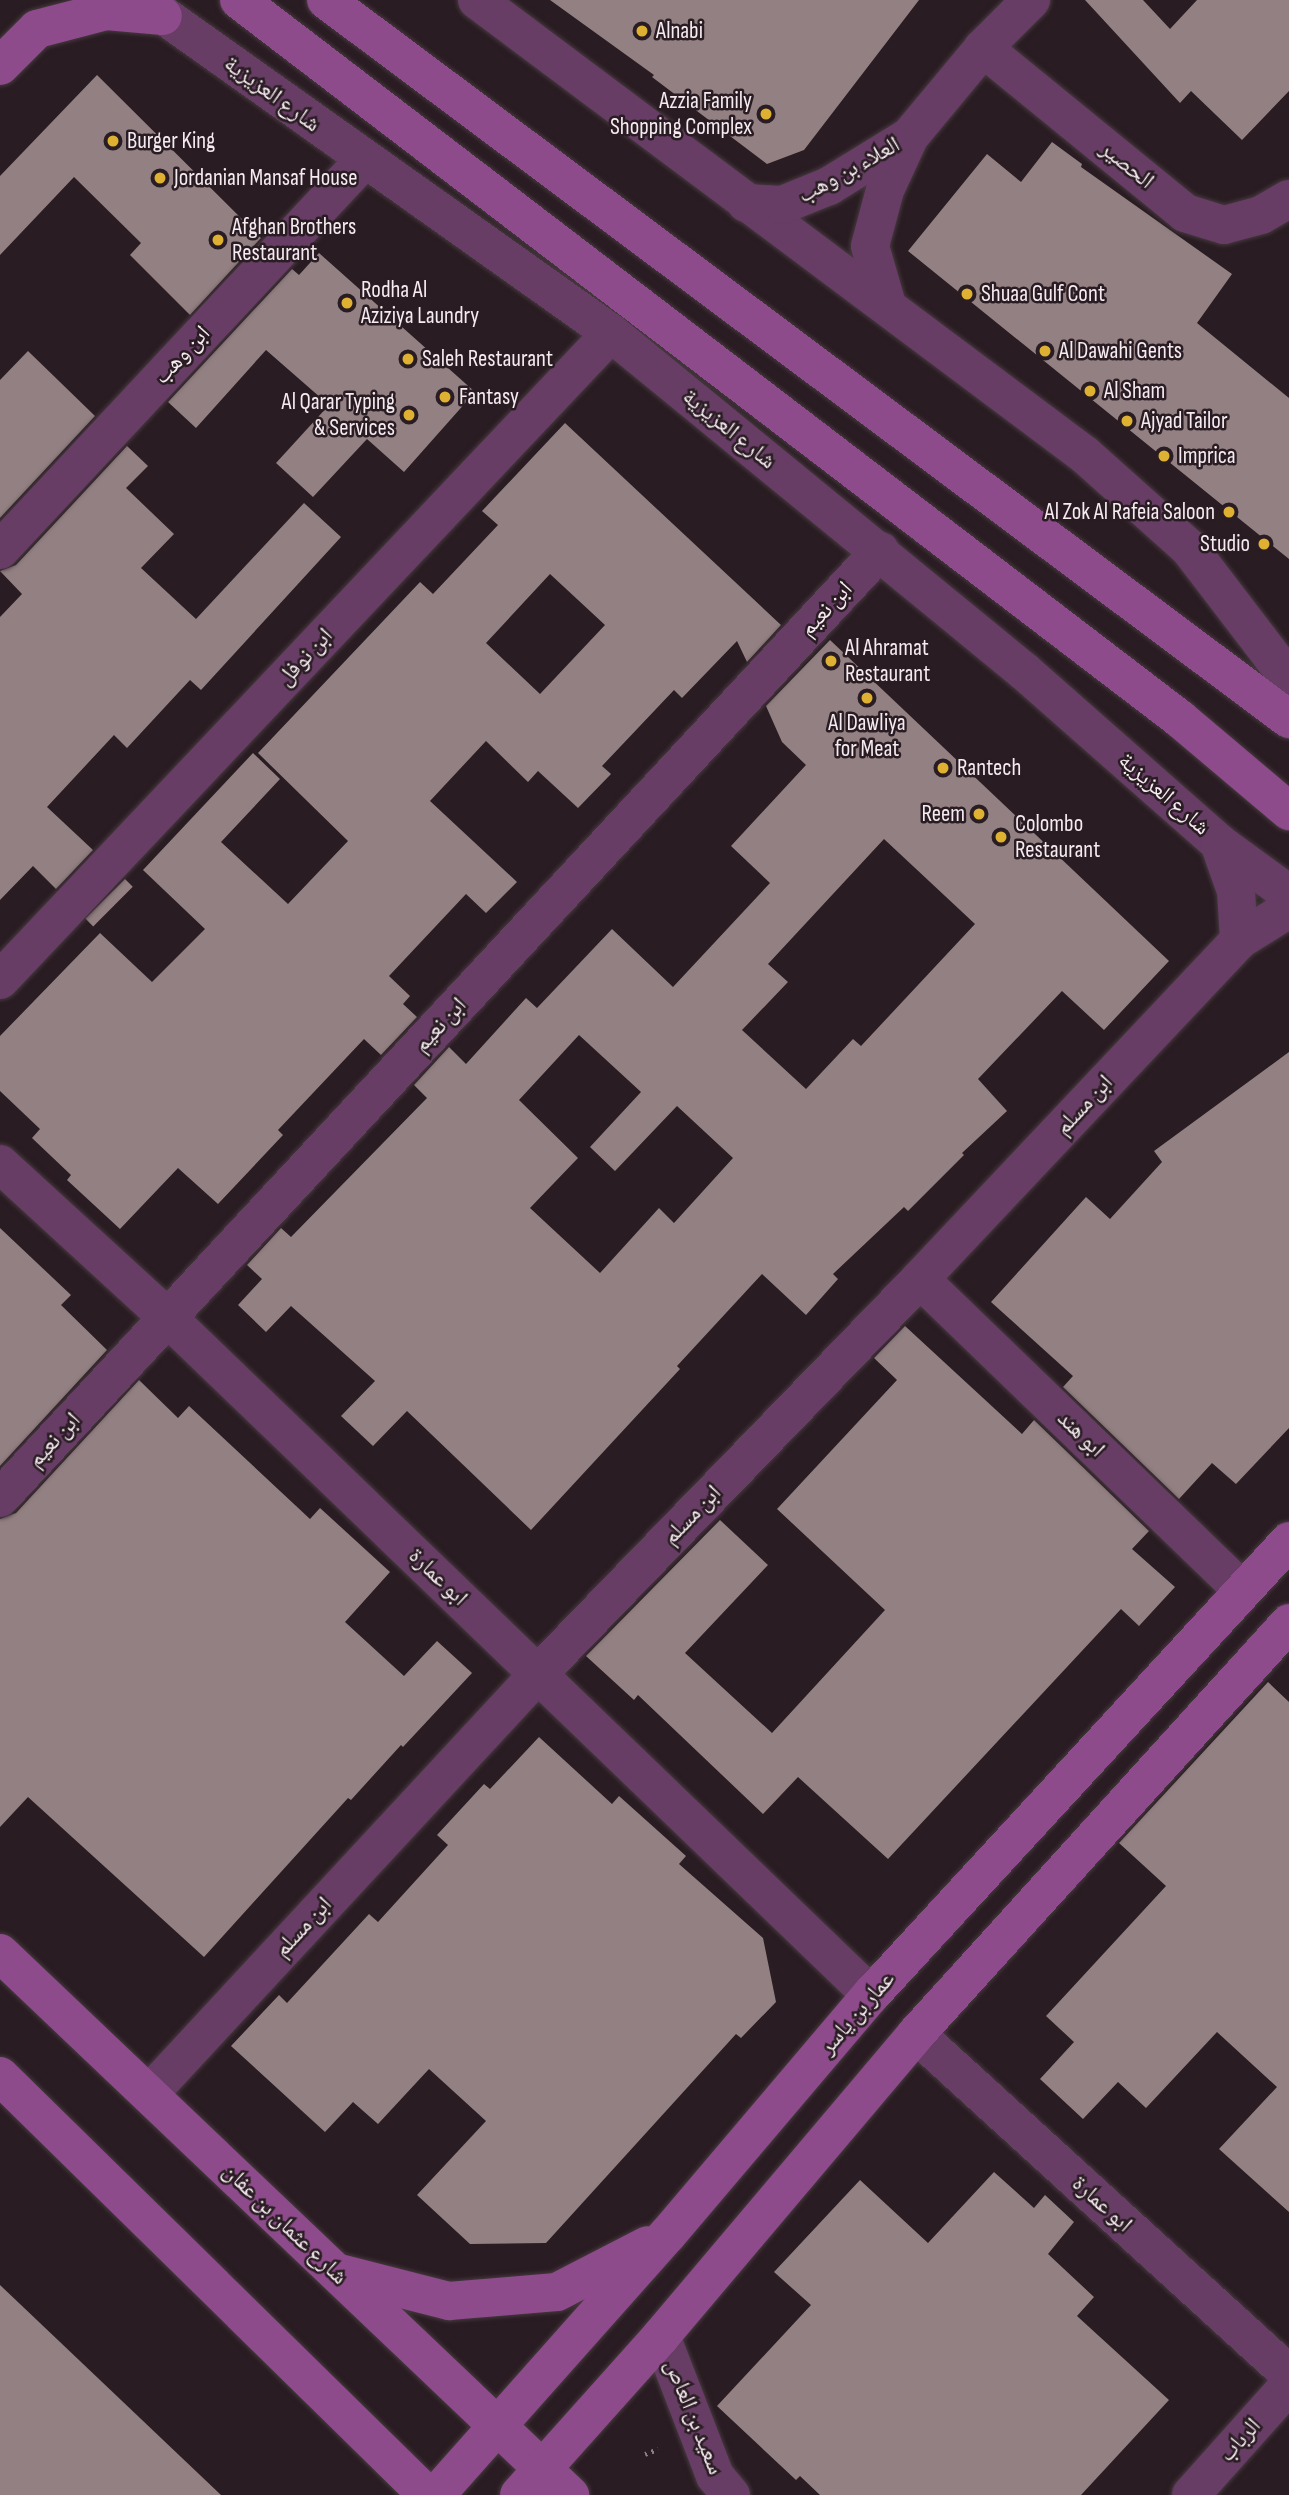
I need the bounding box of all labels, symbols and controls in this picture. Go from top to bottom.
place label: Alnabi [656,17,703,45]
marker: Alnabi [634,23,650,39]
street label: شارع العزيزية [219,50,325,138]
place label: Azzia Family Shopping Complex [610,87,752,141]
marker: Azzia Family Shopping Complex [758,106,774,122]
place label: Burger King [127,127,215,155]
street label: العلاء بن وهب [793,131,905,209]
marker: Burger King [105,133,121,149]
street label: الحصير [1095,135,1159,195]
place label: Jordanian Mansaf House [174,164,357,192]
marker: Jordanian Mansaf House [152,170,168,186]
place label: Afghan Brothers Restaurant [232,213,356,267]
marker: Afghan Brothers Restaurant [210,232,226,248]
place label: Rodha Al Aziziya Laundry [361,276,479,330]
place label: Shuaa Gulf Cont [981,280,1105,308]
marker: Shuaa Gulf Cont [959,286,975,302]
marker: Rodha Al Aziziya Laundry [339,295,355,311]
street label: ابن وهب [148,320,216,390]
place label: Al Dawahi Gents [1059,337,1182,365]
marker: Al Dawahi Gents [1037,343,1053,359]
place label: Saleh Restaurant [422,345,553,373]
marker: Saleh Restaurant [400,351,416,367]
place label: Al Sham [1104,377,1165,405]
place label: Fantasy [459,383,519,411]
street label: شارع العزيزية [677,383,781,475]
marker: Al Sham [1082,383,1098,399]
place label: Al Qarar Typing & Services [281,388,395,442]
marker: Fantasy [437,389,453,405]
marker: Al Qarar Typing & Services [401,407,417,423]
place label: Ajyad Tailor [1141,407,1227,435]
marker: Ajyad Tailor [1119,413,1135,429]
place label: Imprica [1178,442,1236,470]
marker: Imprica [1156,448,1172,464]
place label: Al Zok Al Rafeia Saloon [1045,498,1215,526]
marker: Al Zok Al Rafeia Saloon [1221,504,1237,520]
place label: Studio [1200,530,1250,558]
marker: Studio [1256,536,1272,552]
street label: ابن نعيم [794,576,858,642]
street label: ابن نوفل [271,622,339,692]
place label: Al Ahramat Restaurant [845,634,930,688]
marker: Al Ahramat Restaurant [823,653,839,669]
marker: Al Dawliya for Meat [859,690,875,706]
place label: Al Dawliya for Meat [828,709,906,763]
street label: شارع العزيزية [1113,747,1215,841]
place label: Rantech [957,754,1021,782]
marker: Rantech [935,760,951,776]
place label: Reem [921,800,965,828]
marker: Reem [971,806,987,822]
place label: Colombo Restaurant [1015,810,1100,864]
marker: Colombo Restaurant [993,829,1009,845]
street label: ابن نعيم [408,992,472,1058]
street label: ابن مسلم [1049,1069,1119,1141]
street label: ابو هند [1051,1405,1111,1463]
street label: ابن نعيم [22,1407,86,1473]
street label: ابن مسلم [657,1479,727,1551]
street label: ابو عمارة [403,1542,473,1612]
street label: ابن مسلم [268,1891,338,1963]
street label: عمار بن ياسر [813,1966,901,2060]
street label: شارع عثمان بن عفان [217,2157,353,2291]
street label: ابو عمارة [1066,2170,1138,2238]
street label: سعيد بن العاص [658,2355,730,2479]
street label: الرباب [1213,2412,1267,2468]

